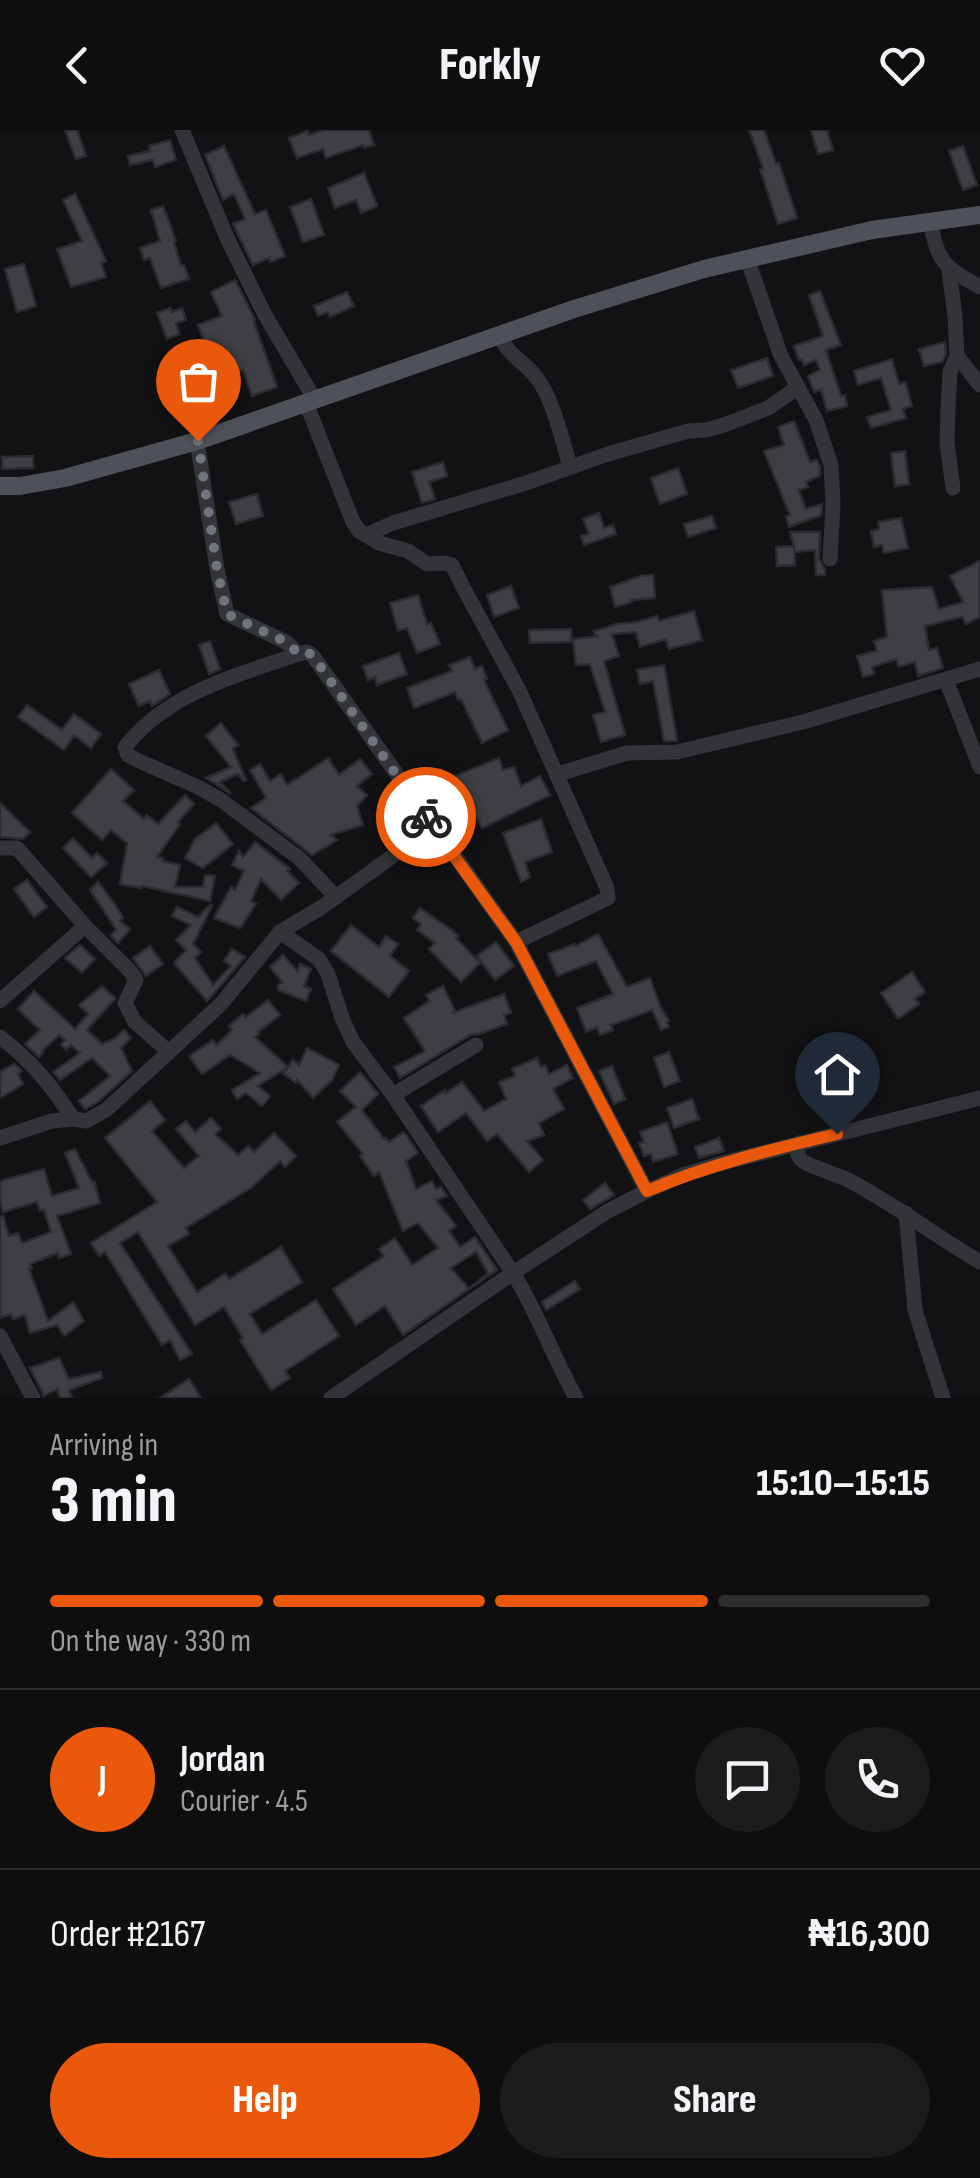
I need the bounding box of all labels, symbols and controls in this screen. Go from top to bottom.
icon: back [50,38,105,93]
text: Forkly [439,38,541,93]
icon: heart [875,38,930,93]
pin [156,339,241,442]
icon: bag [171,354,226,409]
courier [376,767,476,867]
icon: bike [399,790,454,845]
pin [795,1032,880,1135]
icon: home [810,1047,865,1102]
text: Arriving in [50,1426,158,1465]
text: 15:10–15:15 [756,1461,930,1506]
text: 3 min [50,1463,177,1541]
text: On the way · 330 m [50,1622,251,1661]
button: chat [695,1727,800,1832]
button: phone [825,1727,930,1832]
text: Jordan [180,1737,265,1782]
text: J [98,1757,107,1802]
text: Courier · 4.5 [180,1782,308,1821]
text: Order #2167 [50,1912,205,1957]
text: ₦16,300 [808,1912,930,1957]
button: Help [50,2043,480,2158]
button: Share [500,2043,930,2158]

